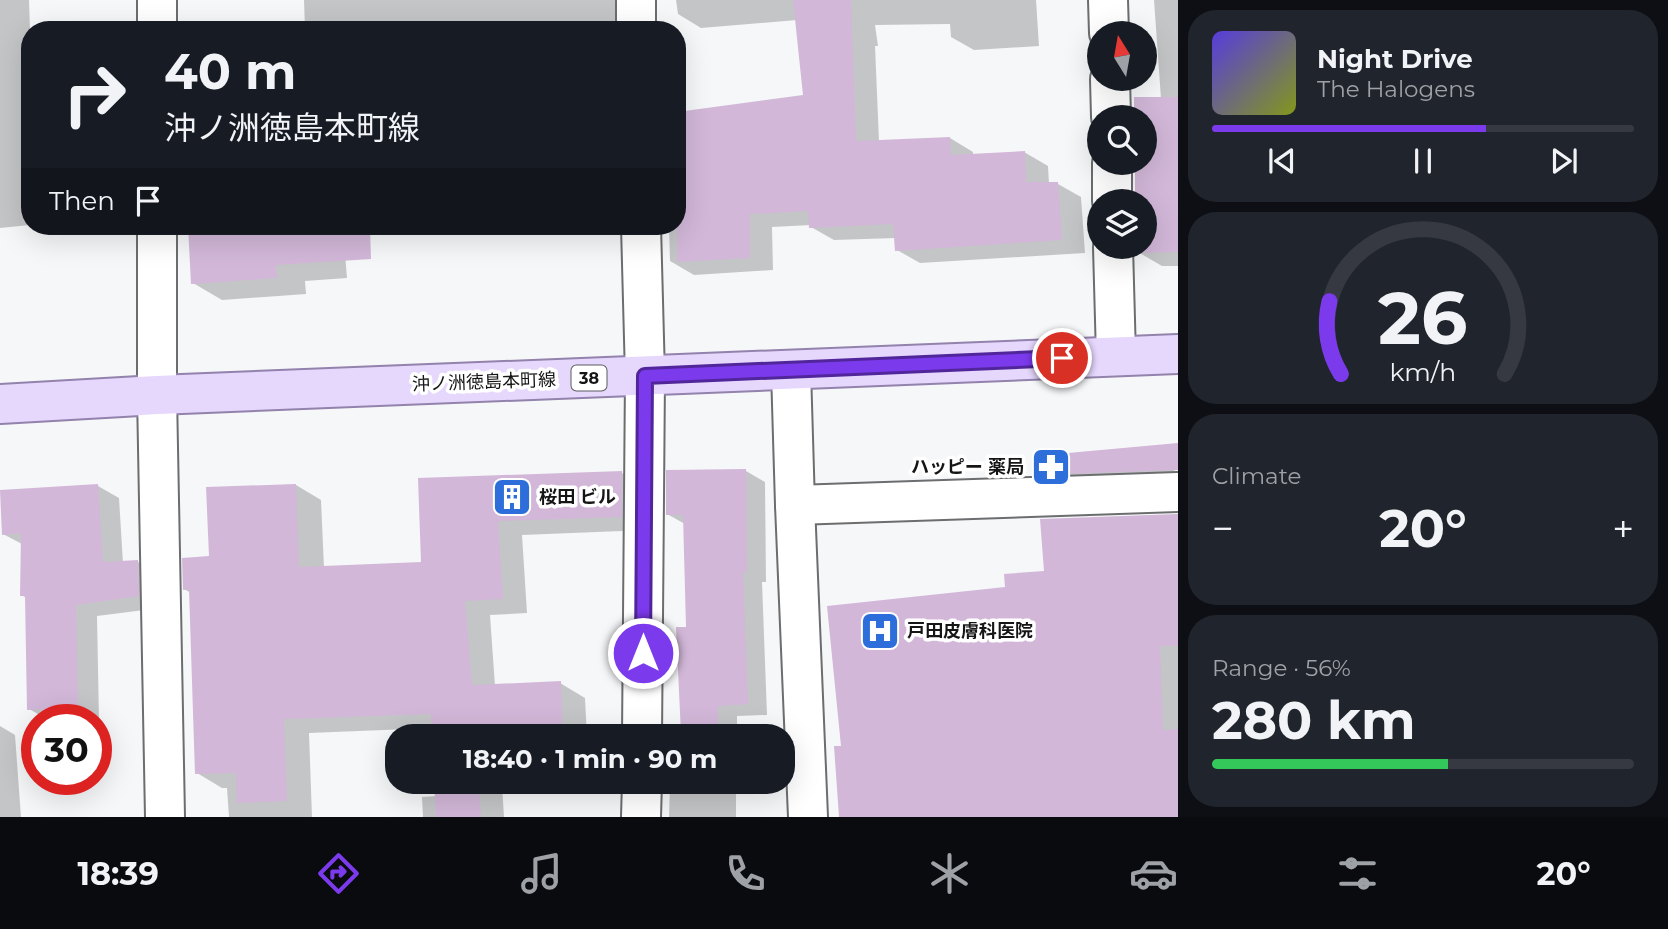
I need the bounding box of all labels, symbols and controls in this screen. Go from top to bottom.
north arrow [1087,21,1157,91]
map controls [1087,21,1157,259]
text: 40 m [164,42,296,101]
text: Night Drive [1317,43,1473,75]
icon: right [49,49,140,140]
text: The Halogens [1317,75,1475,103]
button: search [1087,105,1157,175]
text: 沖ノ洲徳島本町線 [164,108,420,147]
icon: previous [1263,142,1301,180]
icon: pause [1404,142,1442,180]
icon: next [1545,142,1583,180]
icon: arrive [129,182,167,220]
text: Then [49,185,115,217]
button: layers [1087,189,1157,259]
text: 26 [1378,274,1468,362]
pin [1032,328,1092,388]
icon: arrive [1043,339,1081,377]
text: km/h [1390,356,1456,386]
road number: 38 [572,366,606,390]
street label: 沖ノ洲徳島本町線 [412,368,556,396]
pharmacy icon: ハッピー 薬局 [1030,446,1072,488]
place label: ハッピー 薬局 [911,456,1024,478]
text: Climate [1212,462,1301,490]
building icon: 桜田 ビル [491,476,533,518]
place label: 桜田 ビル [539,486,616,508]
text: 20° [1379,497,1467,560]
text: − [1212,505,1234,552]
text: + [1612,505,1634,552]
hospital icon: 戸田皮膚科医院 [859,610,901,652]
position arrow [606,616,680,690]
place label: 戸田皮膚科医院 [907,620,1033,642]
text: Range · 56% [1212,654,1351,682]
text: 280 km [1212,689,1415,752]
speed limit sign: 30 [21,704,112,795]
text: 18:40 · 1 min · 90 m [463,743,717,775]
icon: directions [314,849,363,898]
icon: music [517,849,566,898]
icon: phone [721,849,770,898]
icon: climate [925,849,974,898]
icon: car [1129,849,1178,898]
icon: filters [1333,849,1382,898]
text: 18:39 [77,854,159,893]
text: 20° [1537,854,1591,893]

